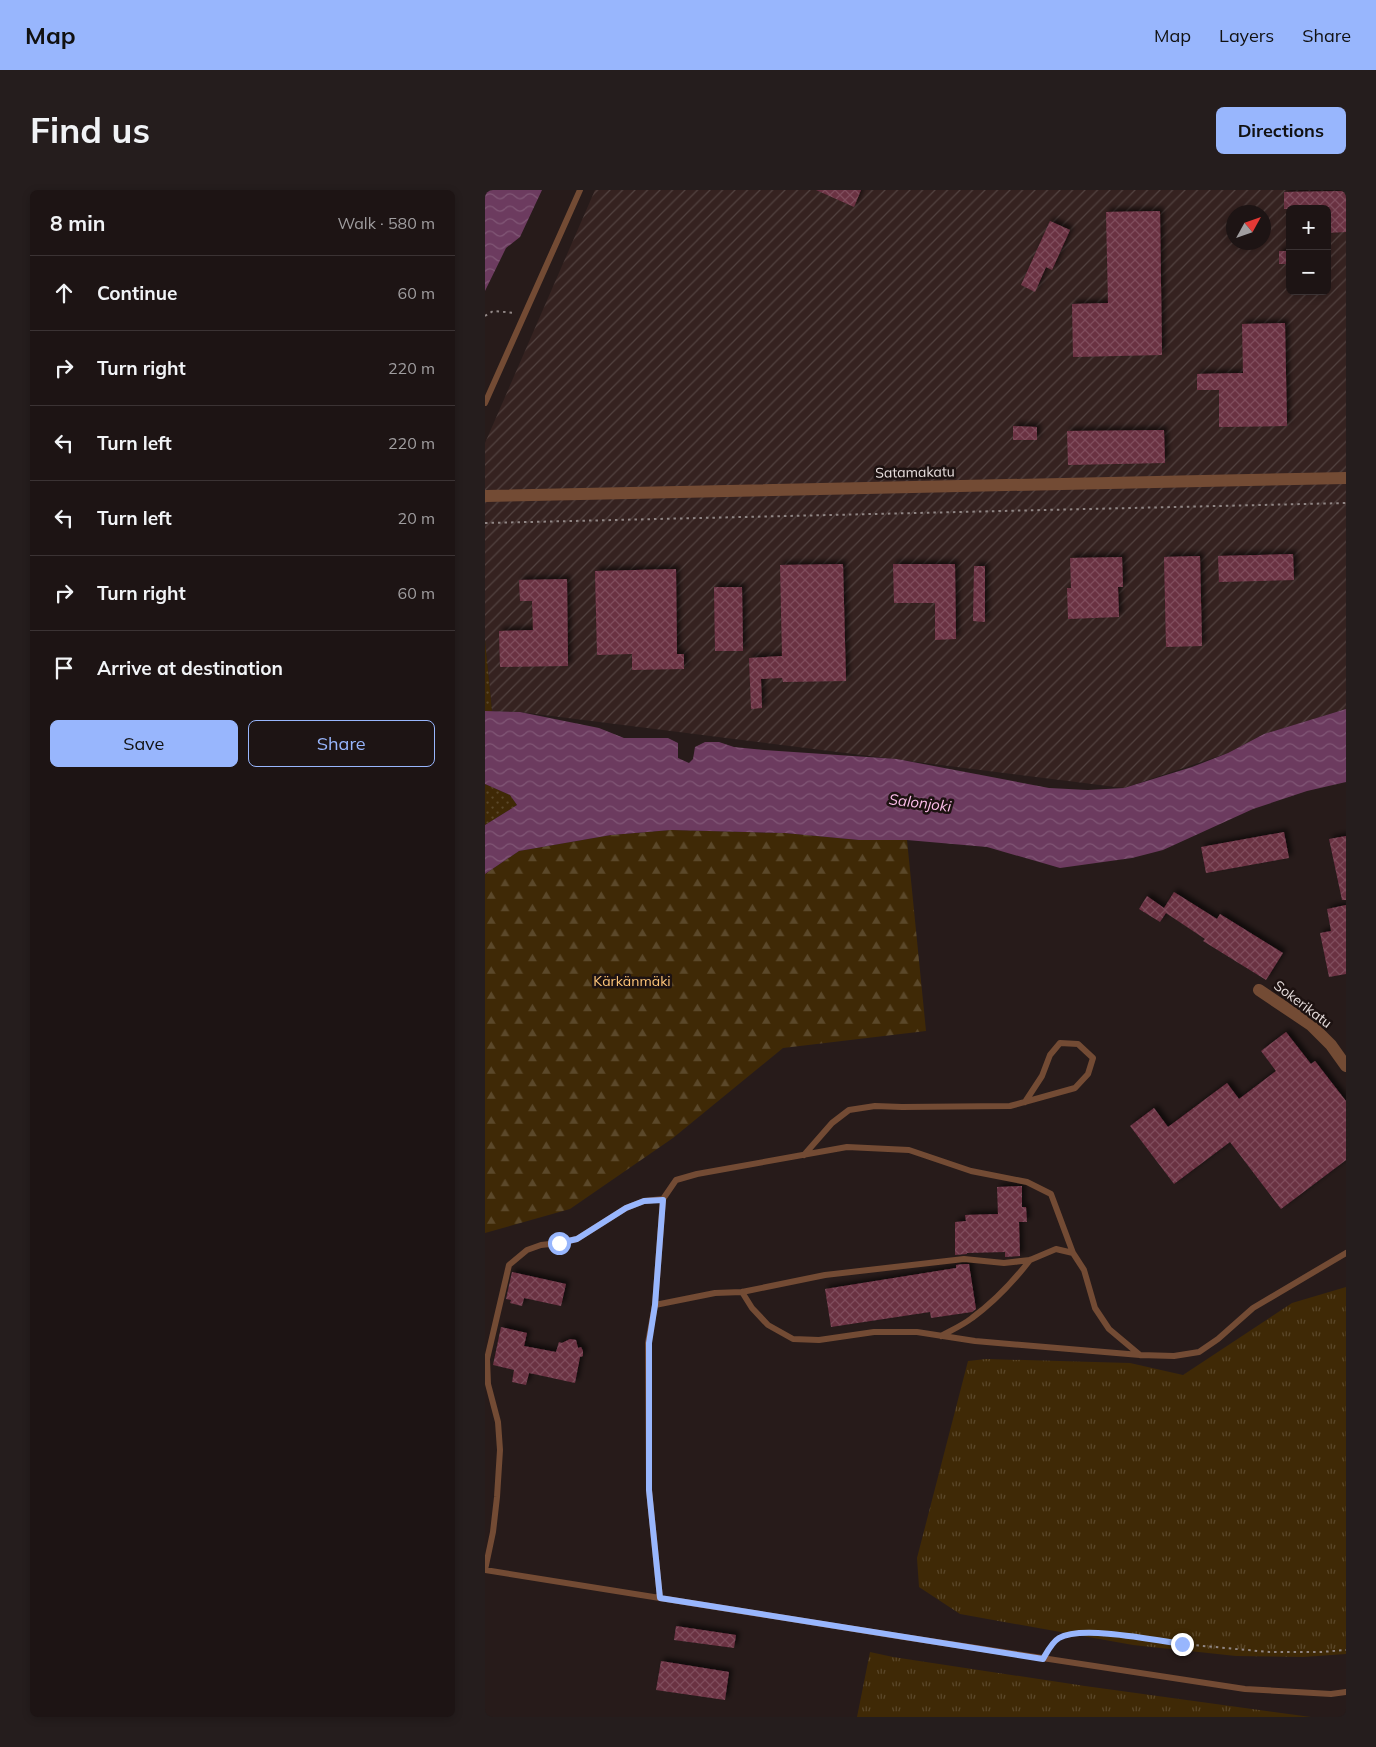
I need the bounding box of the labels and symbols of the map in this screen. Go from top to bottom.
north arrow [1226,205,1271,250]
street label: Satamakatu [875,462,955,482]
water label: Salonjoki [888,789,953,816]
park label: Kärkänmäki [593,972,671,990]
street label: Sokerikatu [1270,976,1336,1032]
route start [548,1232,571,1255]
route end [1171,1633,1194,1656]

